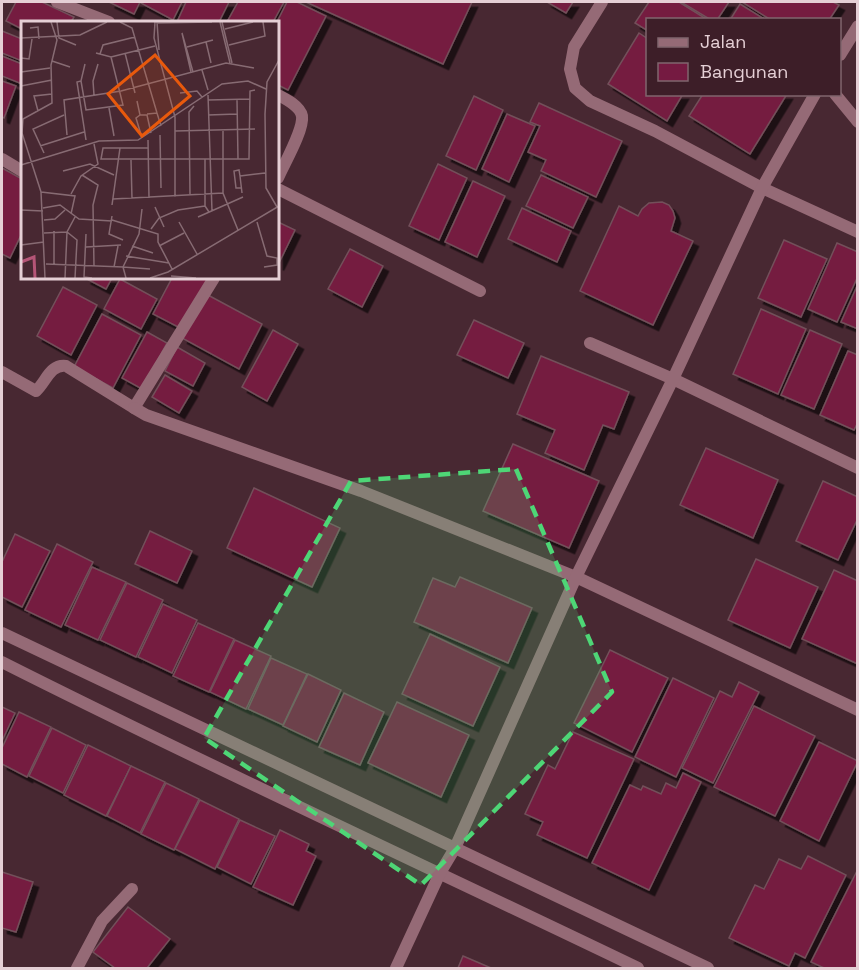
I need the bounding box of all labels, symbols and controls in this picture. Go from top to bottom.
legend [646,18,841,96]
inset map [21,21,279,279]
text: Jalan [700,30,746,53]
text: Bangunan [700,60,788,83]

